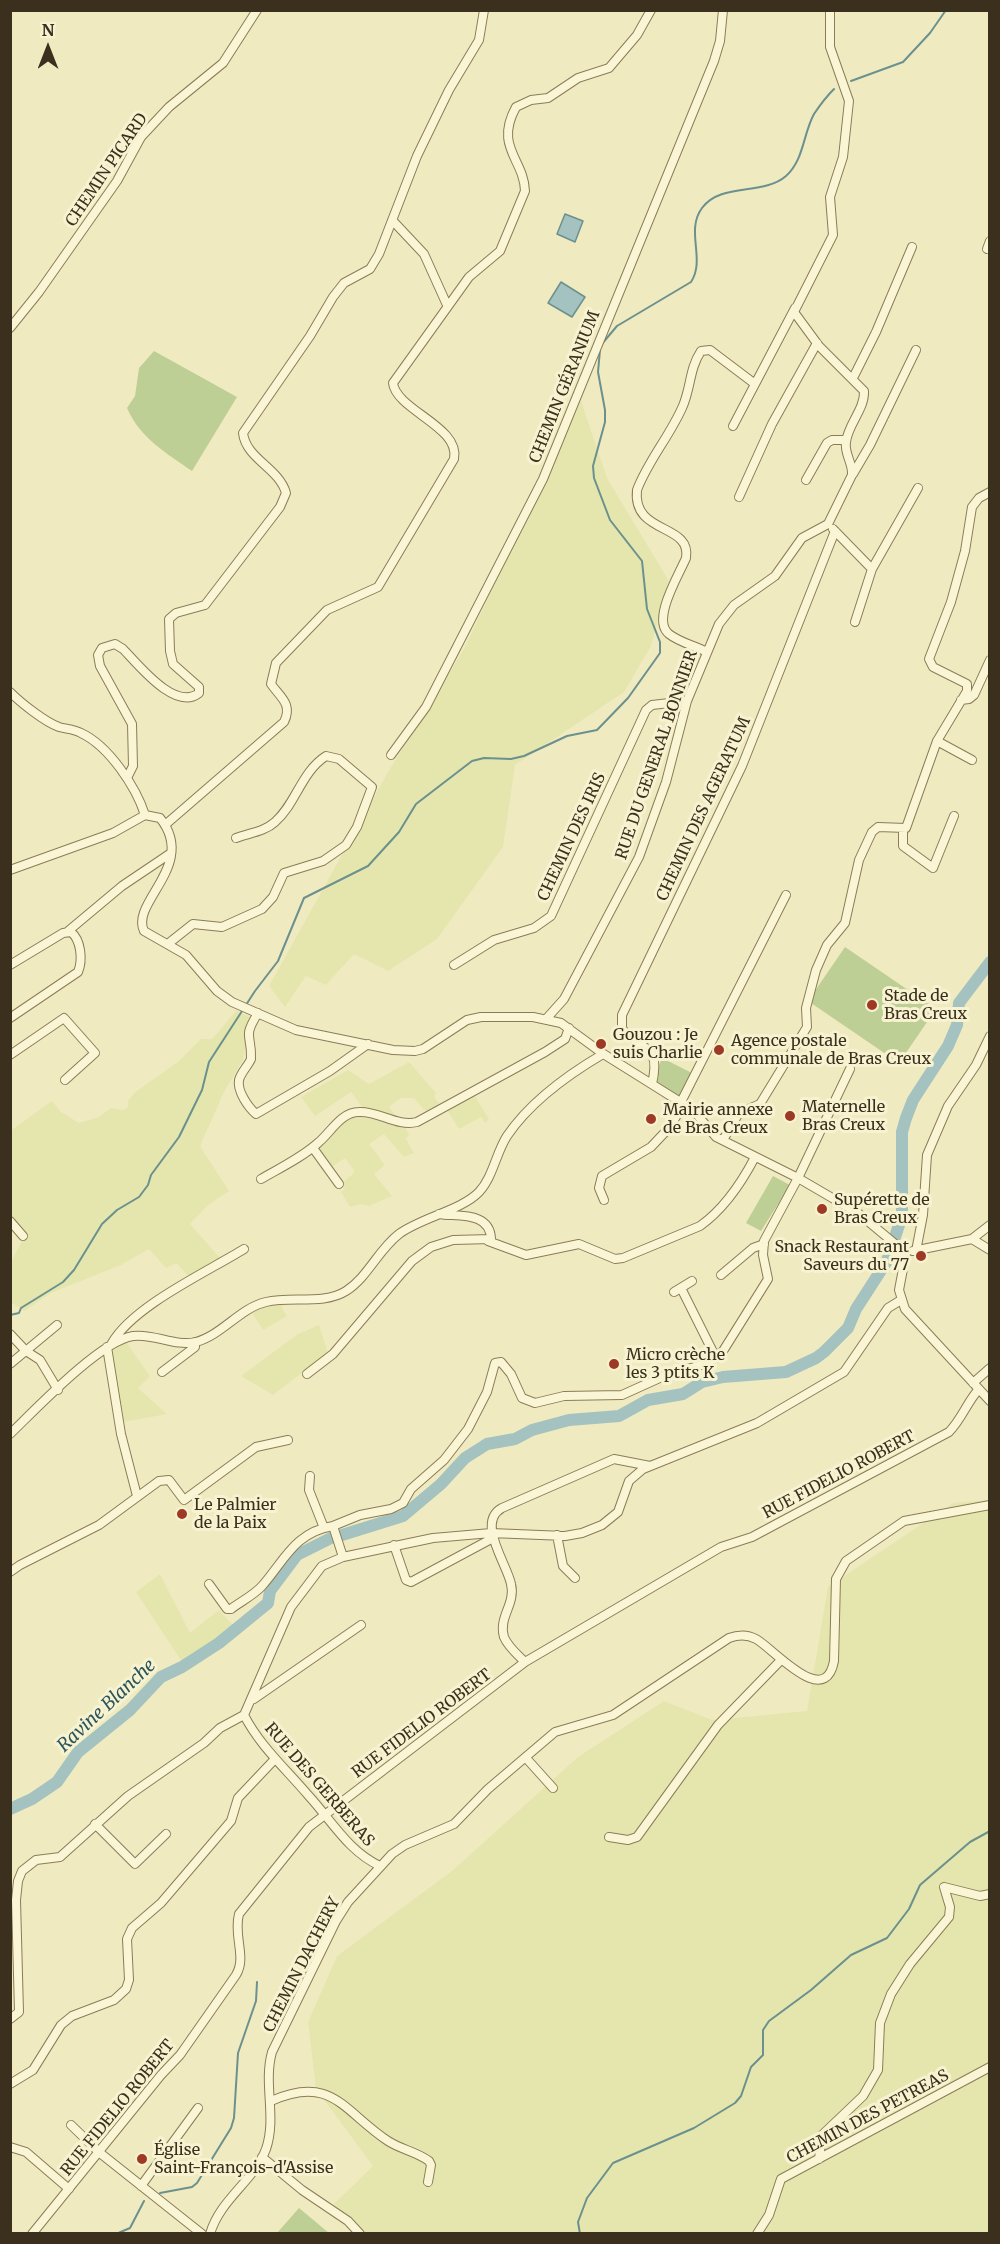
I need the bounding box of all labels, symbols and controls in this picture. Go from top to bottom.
north arrow [18,18,78,78]
text: N [42,20,54,40]
street label: CHEMIN PICARD [62,110,152,230]
street label: CHEMIN GÉRANIUM [526,308,604,466]
street label: RUE DU GENERAL BONNIER [612,648,702,862]
street label: CHEMIN DES AGERATUM [653,714,755,904]
street label: CHEMIN DES IRIS [534,770,610,904]
place label: Stade de Bras Creux [884,986,967,1024]
marker: Stade de Bras Creux [865,998,879,1012]
place label: Gouzou : Je suis Charlie [613,1025,702,1063]
place label: Agence postale communale de Bras Creux [731,1031,931,1069]
marker: Gouzou : Je suis Charlie [594,1037,608,1051]
marker: Agence postale communale de Bras Creux [712,1043,726,1057]
place label: Maternelle Bras Creux [802,1097,885,1135]
place label: Mairie annexe de Bras Creux [663,1100,773,1138]
marker: Maternelle Bras Creux [783,1109,797,1123]
marker: Mairie annexe de Bras Creux [644,1112,658,1126]
place label: Supérette de Bras Creux [834,1190,930,1228]
marker: Supérette de Bras Creux [815,1202,829,1216]
place label: Snack Restaurant Saveurs du 77 [775,1237,909,1275]
marker: Snack Restaurant Saveurs du 77 [914,1249,928,1263]
place label: Micro crèche les 3 ptits K [626,1345,725,1383]
marker: Micro crèche les 3 ptits K [607,1357,621,1371]
street label: RUE FIDELIO ROBERT [760,1427,918,1523]
place label: Le Palmier de la Paix [194,1495,277,1533]
marker: Le Palmier de la Paix [175,1507,189,1521]
water label: Ravine Blanche [54,1655,160,1757]
street label: RUE FIDELIO ROBERT [349,1665,495,1783]
street label: RUE DES GERBERAS [260,1719,378,1851]
street label: CHEMIN DACHERY [260,1894,344,2036]
street label: RUE FIDELIO ROBERT [57,2036,179,2180]
street label: CHEMIN DES PETREAS [784,2066,952,2168]
place label: Église Saint-François-d'Assise [154,2140,333,2178]
marker: Église Saint-François-d'Assise [135,2152,149,2166]

